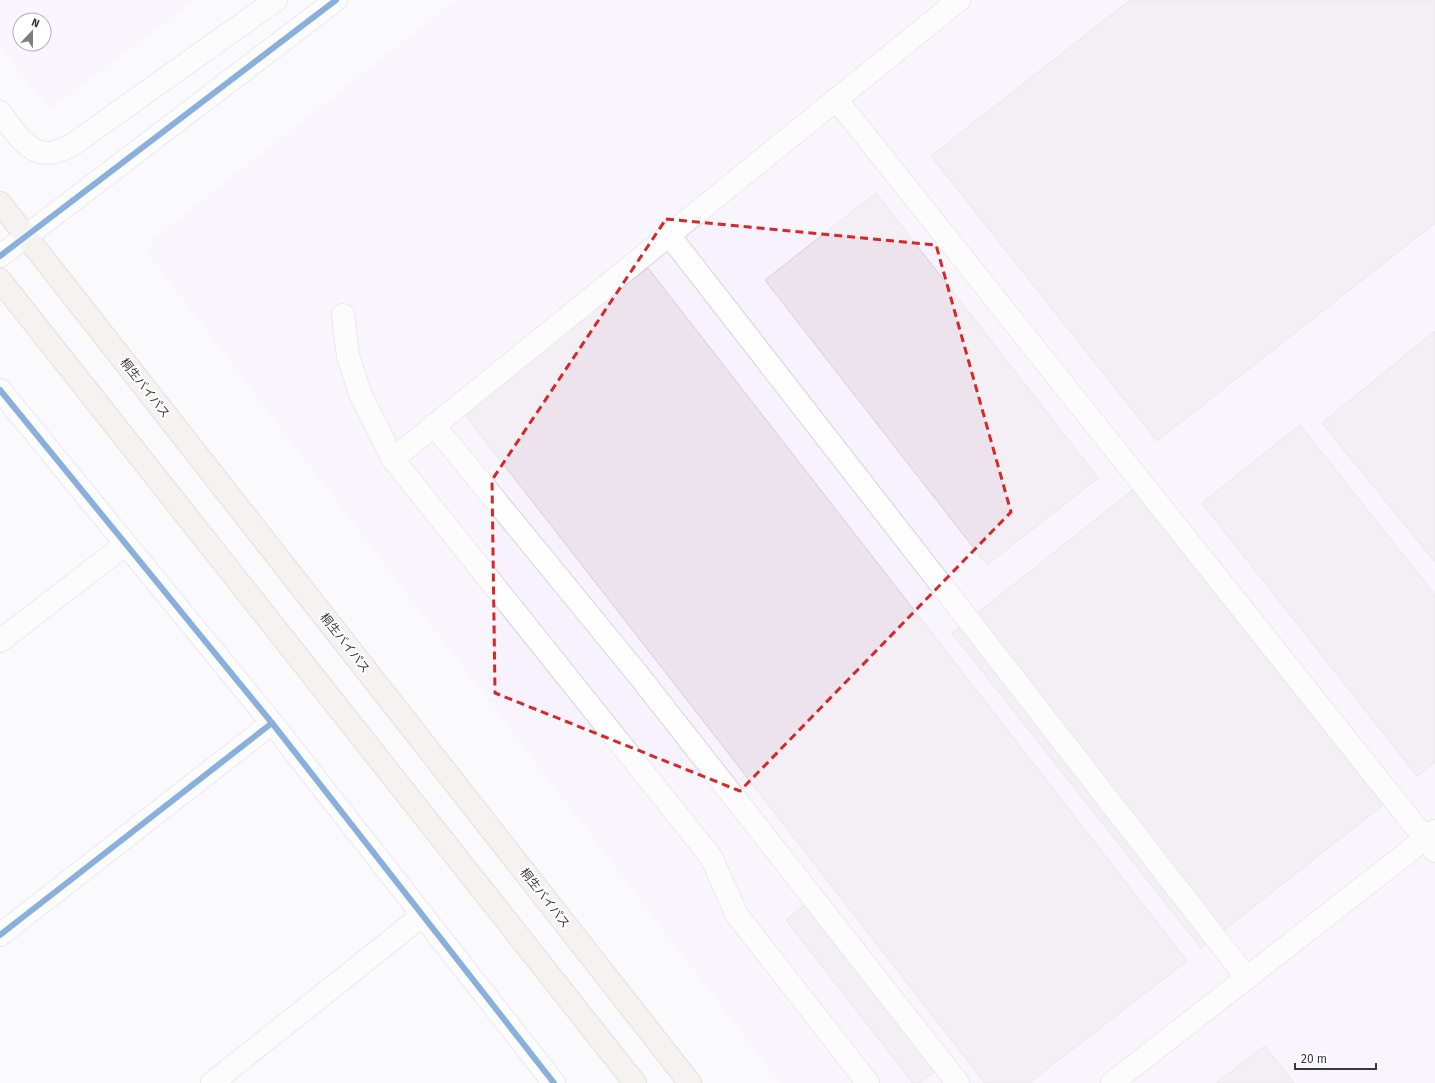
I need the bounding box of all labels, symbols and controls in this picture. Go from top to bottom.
north arrow [12,12,52,52]
text: N [30,16,41,31]
street label: 桐生バイパス [117,355,173,421]
street label: 桐生バイパス [317,610,373,676]
street label: 桐生バイパス [517,865,573,931]
scale bar [1295,1045,1376,1071]
text: 20 m [1301,1052,1327,1066]

